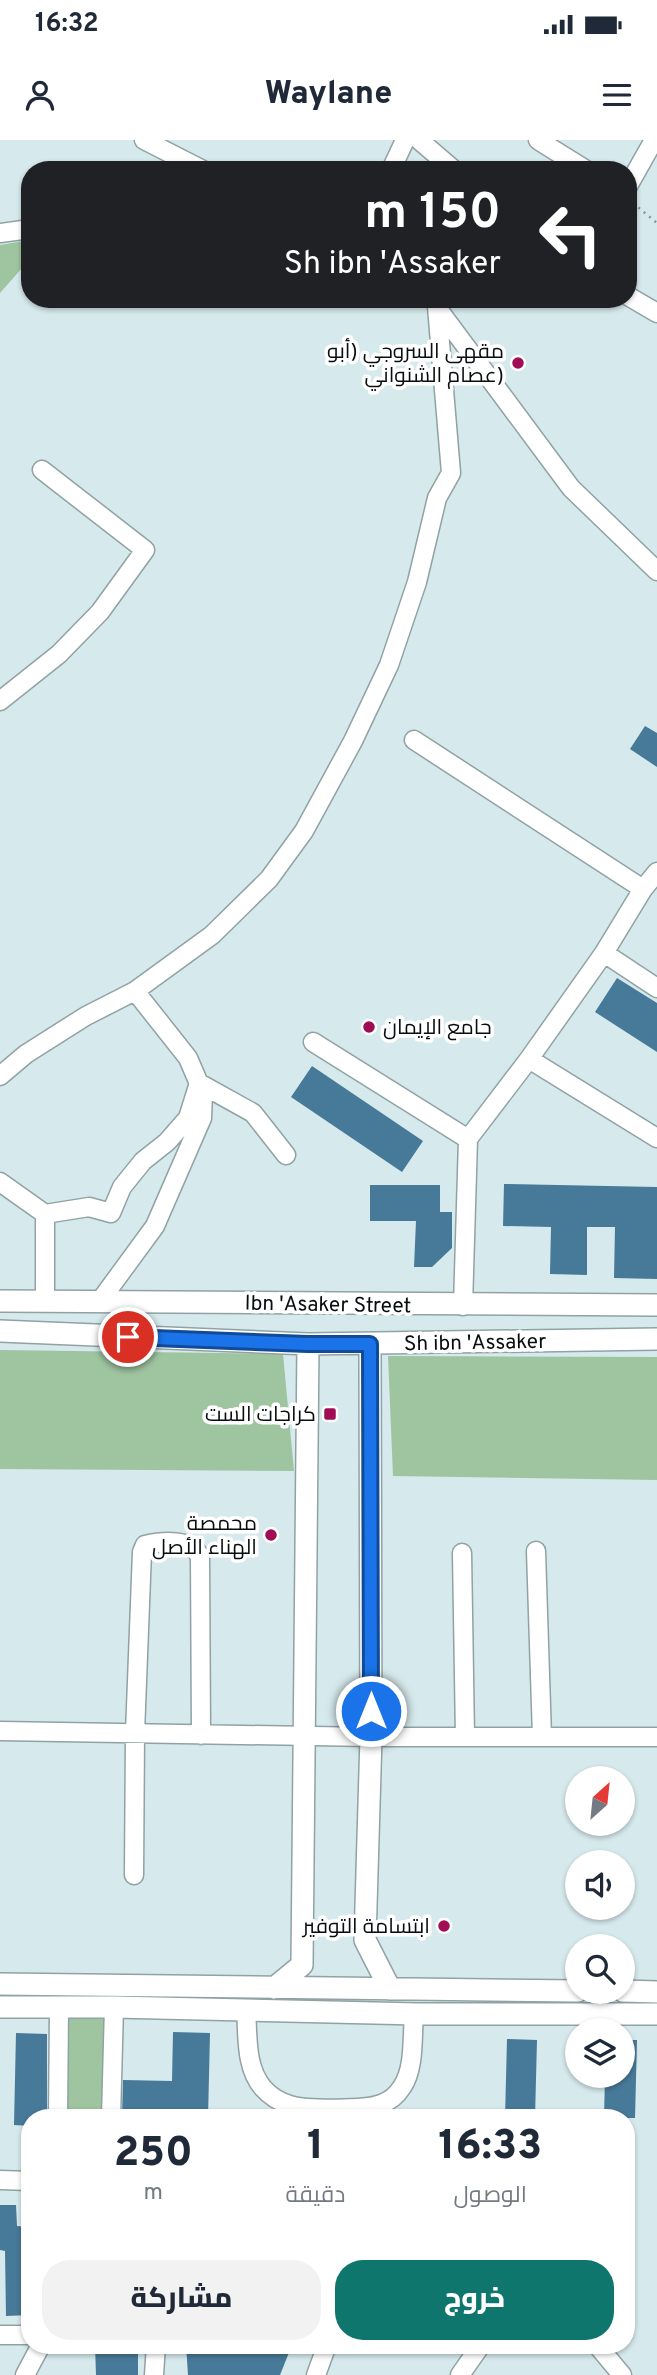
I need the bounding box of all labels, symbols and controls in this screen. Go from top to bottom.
text: 16:32 [35,8,99,41]
text: Waylane [265,75,392,115]
icon: person [21,76,59,114]
icon: menu [598,76,636,114]
text: 150 m [364,184,501,246]
icon: left [525,189,616,280]
text: Sh ibn 'Assaker [284,245,501,285]
place label: مقهى السروجي (أبو عصام الشنواني) [327,338,504,391]
marker: مقهى السروجي (أبو عصام الشنواني) [510,355,526,371]
place label: جامع الإيمان [383,1015,492,1042]
marker: جامع الإيمان [361,1019,377,1035]
street label: Ibn 'Asaker Street [244,1291,412,1320]
pin [98,1307,158,1367]
icon: arrive [109,1318,147,1356]
street label: Sh ibn 'Assaker [404,1329,547,1358]
place label: كراجات الست [205,1402,316,1429]
marker: كراجات الست [322,1406,338,1422]
place label: محمصة الهناء الأصل [152,1511,257,1562]
marker: محمصة الهناء الأصل [263,1527,279,1543]
position arrow [334,1674,408,1748]
north arrow [565,1766,635,1836]
map controls [565,1766,635,2088]
button: sound [565,1850,635,1920]
place label: ابتسامة التوفير [302,1914,430,1941]
marker: ابتسامة التوفير [436,1918,452,1934]
button: search [565,1934,635,2004]
button: layers [565,2018,635,2088]
text: 1 [307,2121,324,2174]
text: 16:33 [438,2121,542,2174]
text: 250 [114,2128,193,2181]
text: m [144,2179,163,2208]
text: دقيقة [286,2182,345,2211]
text: الوصول [454,2182,527,2211]
button: مشاركة [42,2260,321,2340]
button: خروج [335,2260,614,2340]

